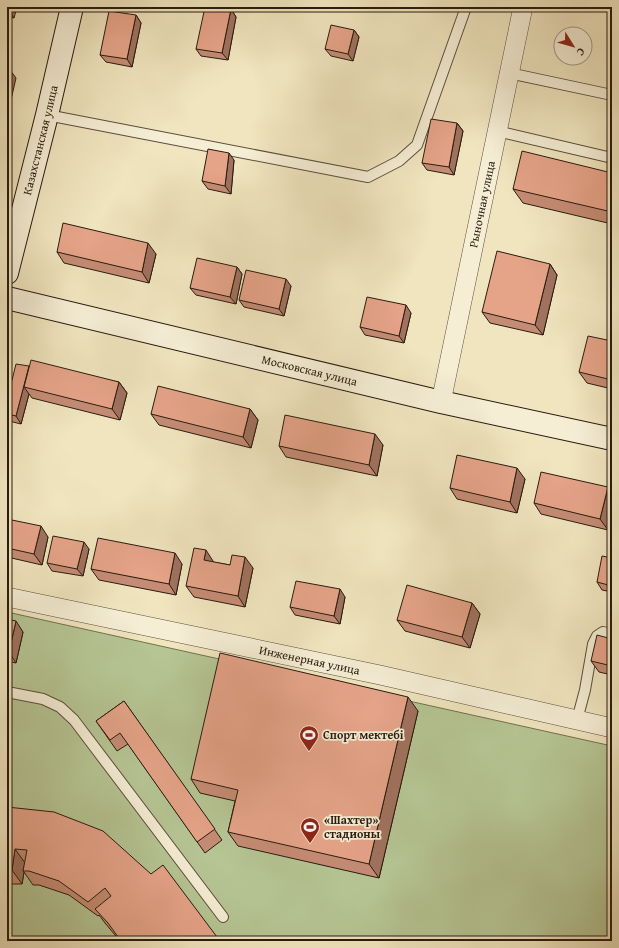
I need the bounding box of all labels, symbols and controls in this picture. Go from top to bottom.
north arrow [553,26,593,66]
text: С [573,45,589,59]
street label: Казахстанская улица [18,83,62,197]
street label: Рыночная улица [464,159,499,249]
street label: Московская улица [260,350,359,390]
street label: Инженерная улица [258,641,362,679]
sports icon: Спорт мектебі [298,724,320,752]
place label: Спорт мектебі [323,726,404,743]
place label: «Шахтер» стадионы [324,811,381,842]
sports icon: «Шахтер» стадионы [299,816,321,844]

